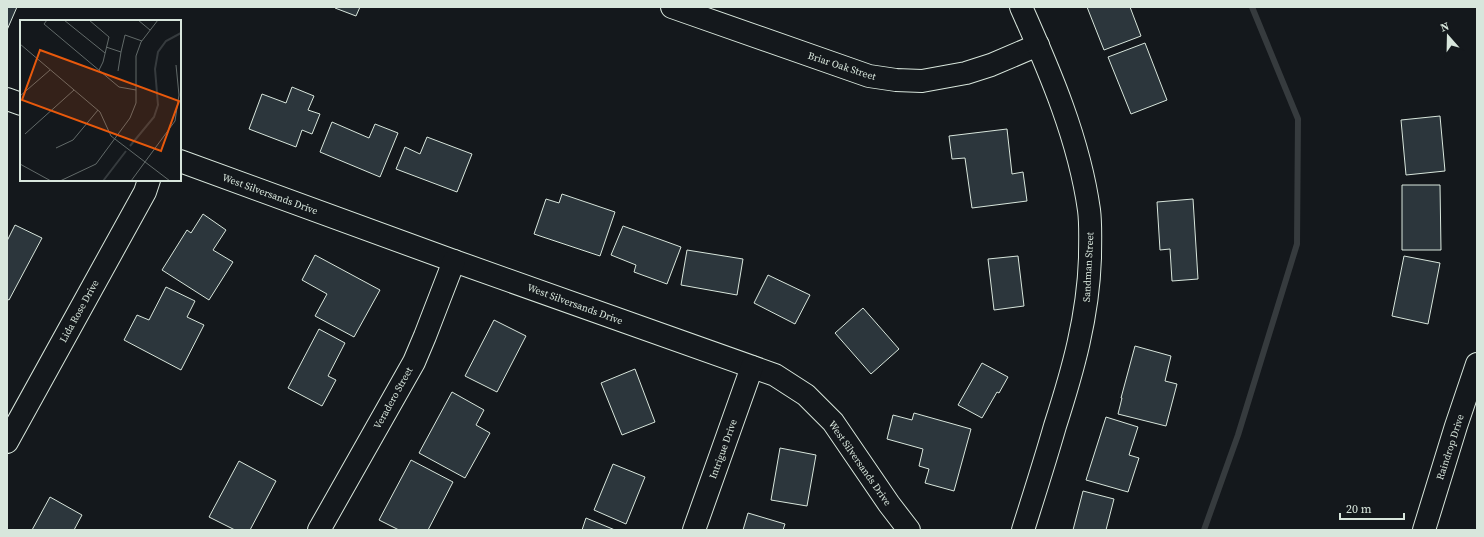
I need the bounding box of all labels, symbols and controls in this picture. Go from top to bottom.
north arrow [1428,16,1468,56]
text: N [1438,19,1451,35]
inset map [20,20,181,181]
street label: Briar Oak Street [806,49,878,83]
street label: West Silversands Drive [220,171,320,217]
street label: Sandman Street [1080,231,1096,302]
street label: Lida Rose Drive [56,277,102,345]
street label: West Silversands Drive [525,281,625,327]
street label: Veradero Street [371,364,416,431]
street label: Raindrop Drive [1433,413,1467,481]
street label: Intrigue Drive [706,417,740,481]
street label: West Silversands Drive [826,418,894,508]
scale bar [1340,495,1404,521]
text: 20 m [1346,501,1372,517]

